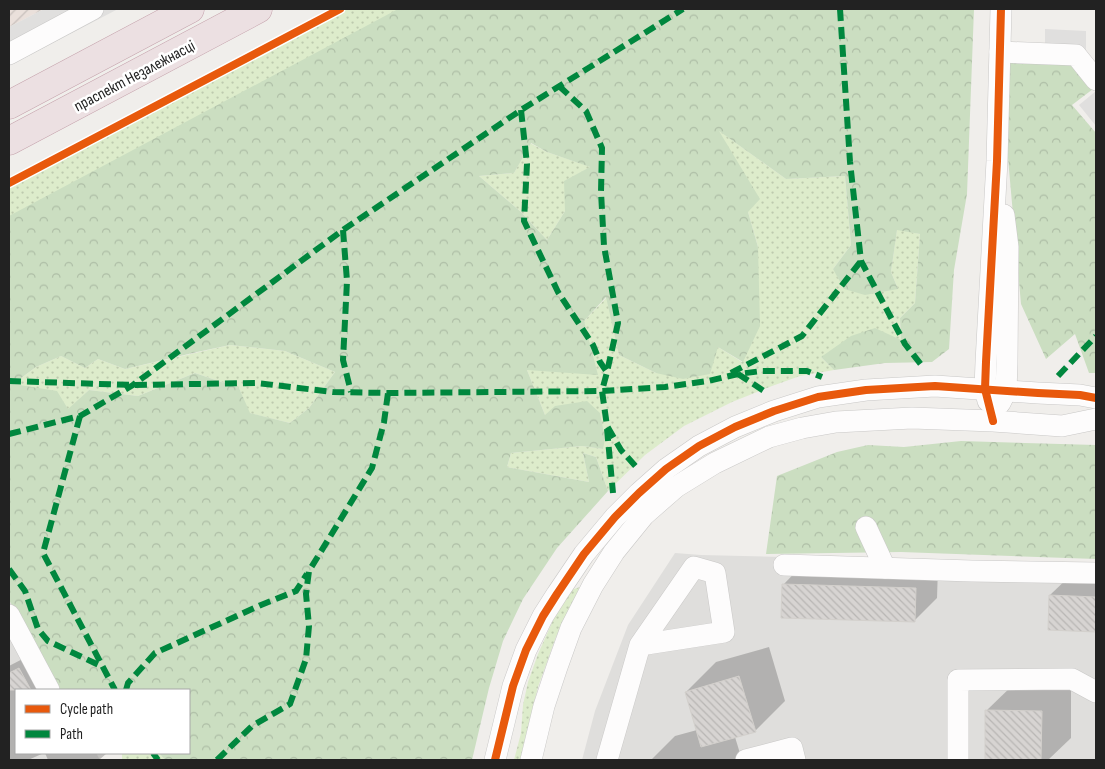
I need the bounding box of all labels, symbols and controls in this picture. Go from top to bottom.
street label: праспект Незалежнасці [71,36,198,116]
legend [15,689,190,754]
text: Cycle path [60,700,113,719]
text: Path [60,725,83,744]

